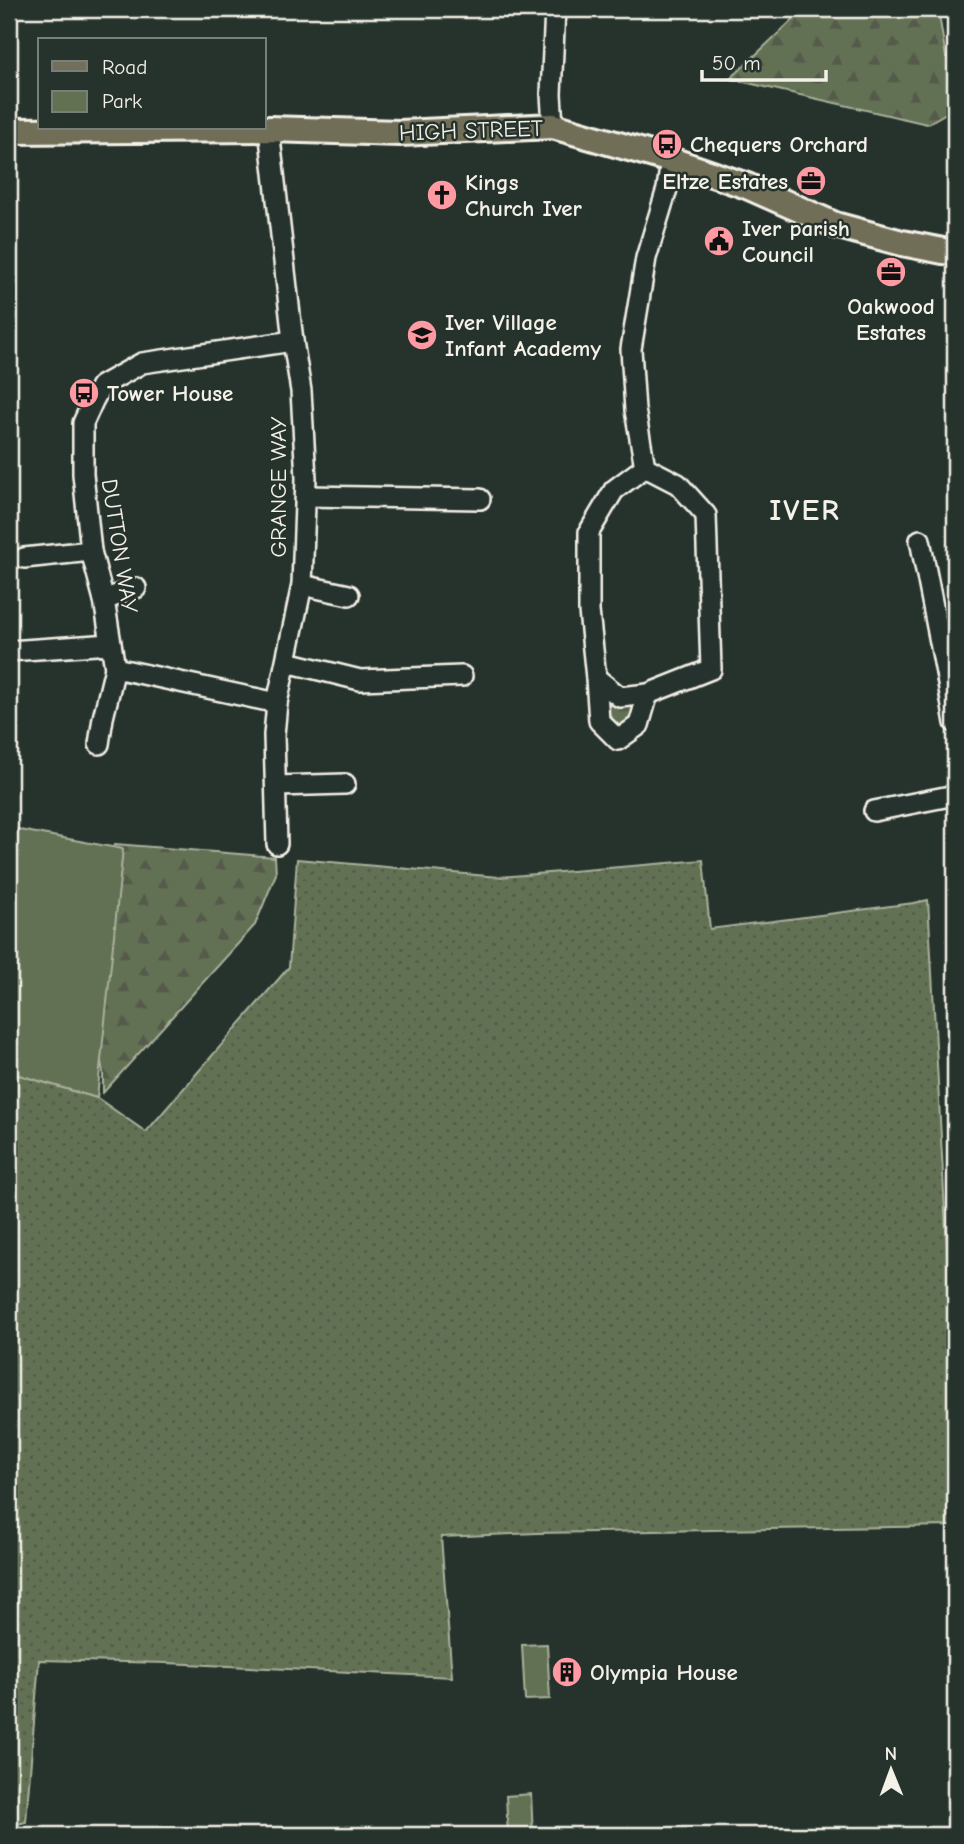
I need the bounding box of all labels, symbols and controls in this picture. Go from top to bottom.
legend [38,38,266,130]
scale bar [702,38,826,82]
text: 50 m [712,51,761,75]
text: Road [102,55,147,79]
text: Park [102,89,142,113]
street label: HIGH STREET [399,114,543,147]
bus stop icon: Chequers Orchard [650,127,684,161]
place label: Chequers Orchard [690,131,868,158]
office icon: Eltze Estates [794,164,828,198]
place label: Eltze Estates [662,168,788,195]
place label: Kings Church Iver [465,169,583,222]
church icon: Kings Church Iver [425,178,459,212]
place label: Iver parish Council [742,215,850,268]
public building icon: Iver parish Council [702,224,736,258]
office icon: Oakwood Estates [874,255,908,289]
place label: Oakwood Estates [847,293,935,346]
place label: Iver Village Infant Academy [445,309,601,362]
school or university icon: Iver Village Infant Academy [405,318,439,352]
bus stop icon: Tower House [67,376,101,410]
place label: Tower House [107,380,233,407]
street label: GRANGE WAY [265,416,292,558]
street label: DUTTON WAY [96,477,143,615]
district label: IVER [769,493,841,528]
building icon: Olympia House [550,1655,584,1689]
place label: Olympia House [590,1659,738,1686]
north arrow [856,1736,926,1806]
text: N [884,1743,897,1765]

